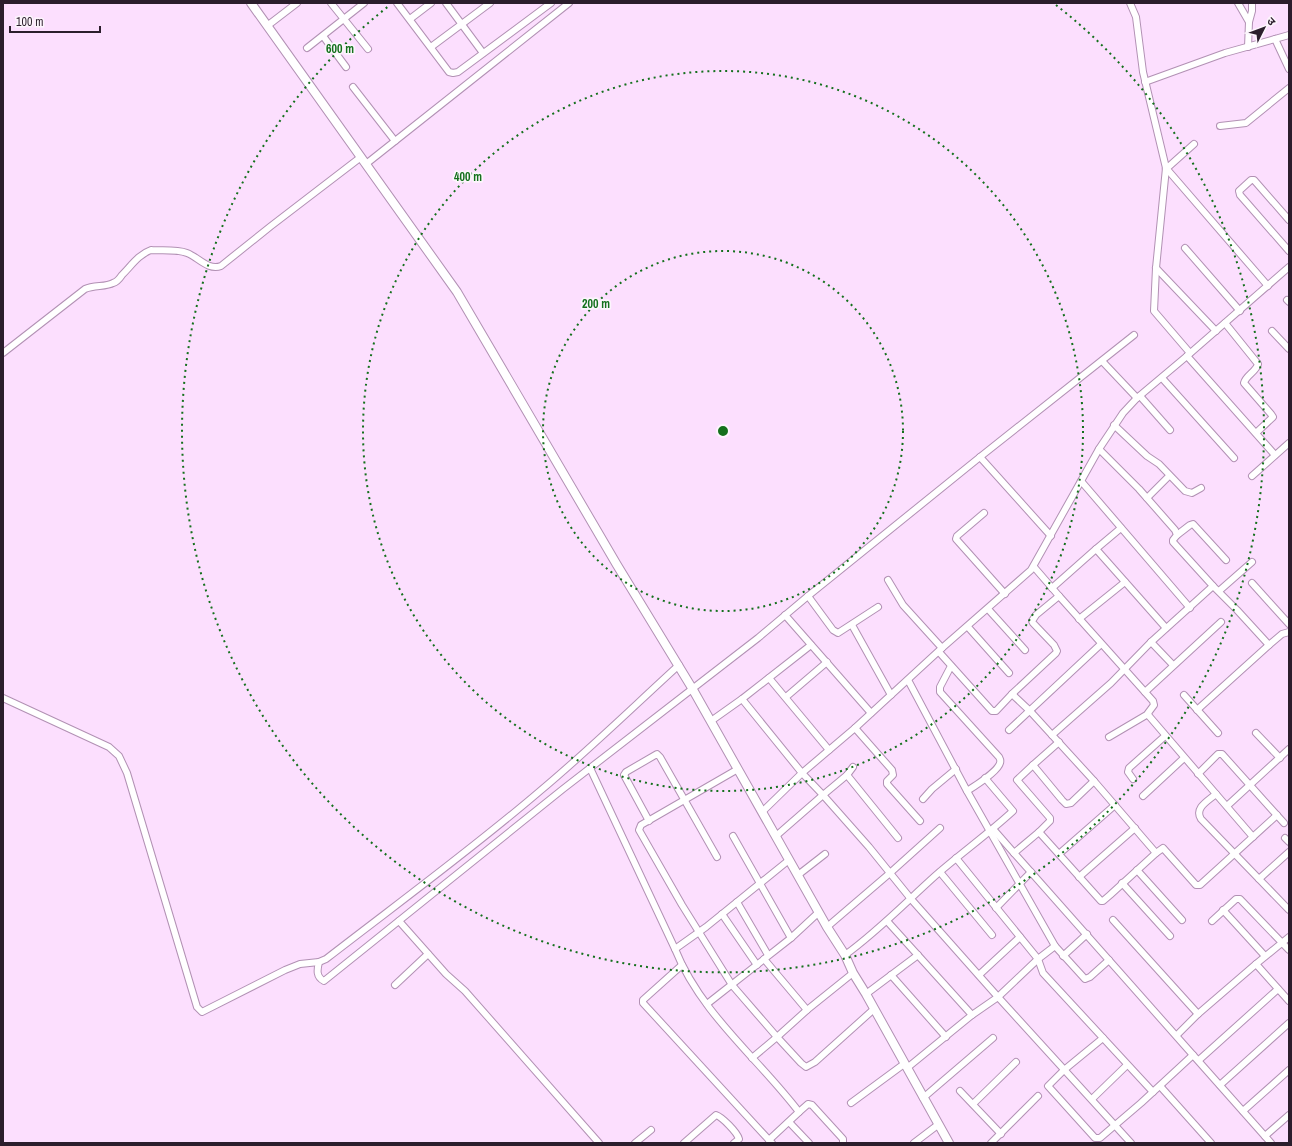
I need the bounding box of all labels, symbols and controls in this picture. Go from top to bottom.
scale bar [10,8,100,34]
north arrow [1244,8,1284,48]
text: 100 m [16,14,43,30]
text: उ [1264,14,1279,29]
text: 600 m [326,41,354,57]
text: 400 m [454,169,482,185]
text: 200 m [582,296,610,312]
centre of rings [716,424,730,438]

